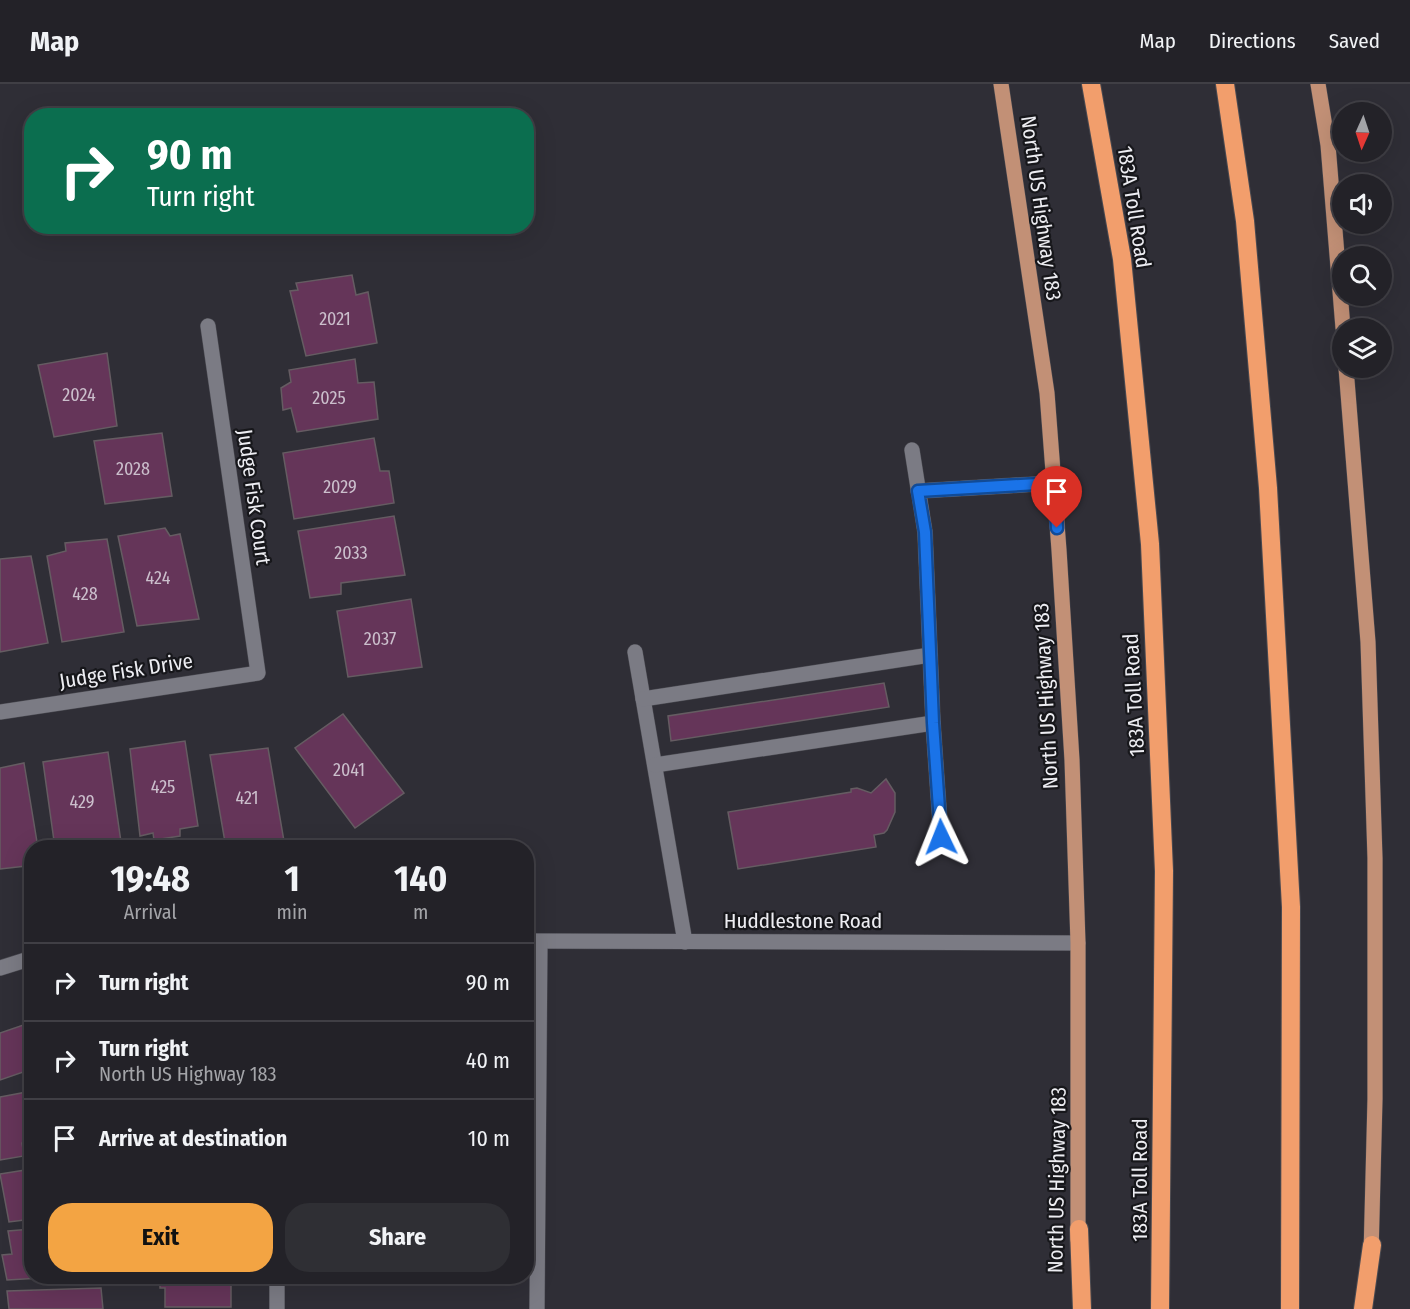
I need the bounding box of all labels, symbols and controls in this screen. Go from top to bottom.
text: Map [30,25,79,58]
text: Map [1139,28,1176,54]
text: Directions [1209,28,1296,54]
text: Saved [1329,28,1380,54]
north arrow [1332,102,1392,162]
map controls [1332,102,1392,378]
street label: North US Highway 183 [1015,114,1067,302]
text: 90 m [147,130,232,180]
icon: right [48,132,126,210]
street label: 183A Toll Road [1112,144,1156,270]
button: sound [1332,174,1392,234]
text: Turn right [147,181,255,213]
button: search [1332,246,1392,306]
house number: 2021 [319,308,351,330]
button: layers [1332,318,1392,378]
house number: 2024 [62,384,96,406]
house number: 2025 [312,387,346,409]
street label: Judge Fisk Court [232,427,276,567]
house number: 2028 [116,458,150,480]
pin [1031,466,1082,528]
icon: arrive [1040,475,1073,508]
house number: 2029 [323,476,357,498]
house number: 2033 [334,542,368,564]
house number: 424 [146,567,171,589]
house number: 428 [72,583,98,605]
street label: North US Highway 183 [1028,602,1064,790]
house number: 2037 [364,628,396,650]
street label: 183A Toll Road [1118,633,1150,757]
street label: Judge Fisk Drive [57,648,195,694]
house number: 2041 [333,759,365,781]
house number: 425 [151,776,175,798]
house number: 421 [235,787,259,809]
house number: 429 [69,791,95,813]
position arrow [909,805,973,869]
text: 19:48 [111,857,190,901]
text: 1 [284,857,300,901]
text: 140 [394,857,447,901]
text: Arrival [124,900,177,924]
text: min [277,900,307,924]
text: m [413,900,428,924]
street label: Huddlestone Road [724,908,882,934]
icon: right [48,966,81,999]
text: Turn right [99,969,188,996]
text: 90 m [466,969,510,996]
text: Turn right [99,1035,188,1062]
icon: right [48,1044,81,1077]
text: 40 m [466,1047,510,1074]
text: North US Highway 183 [99,1062,277,1086]
street label: North US Highway 183 [1042,1087,1072,1273]
street label: 183A Toll Road [1127,1118,1153,1242]
icon: arrive [48,1122,81,1155]
text: Arrive at destination [99,1125,287,1152]
text: 10 m [468,1125,510,1152]
button: Exit [48,1203,273,1272]
button: Share [285,1203,510,1272]

